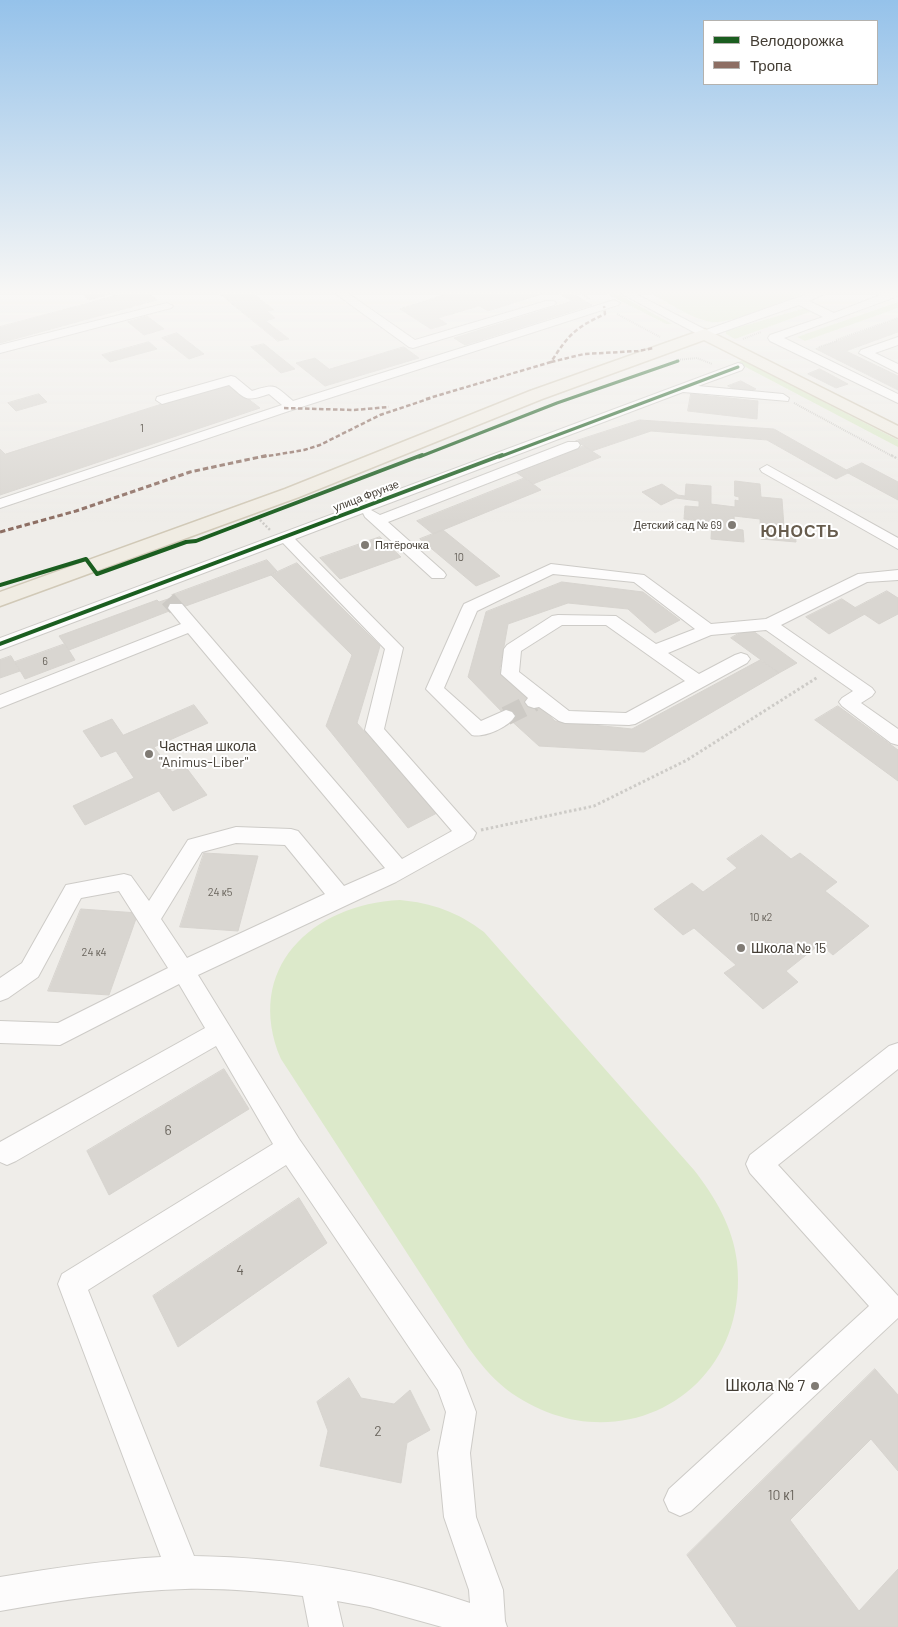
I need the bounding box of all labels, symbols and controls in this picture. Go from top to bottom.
legend [703,20,878,85]
text: Велодорожка [750,31,844,49]
text: Тропа [750,56,791,74]
house number: 1 [140,421,144,435]
street label: улица Фрунзе [331,477,401,515]
place label: Детский сад № 69 [633,518,722,532]
marker: Детский сад № 69 [726,519,738,531]
district label: ЮНОСТЬ [760,522,840,542]
place label: Пятёрочка [375,538,429,552]
marker: Пятёрочка [359,539,371,551]
house number: 10 [454,550,464,564]
house number: 6 [42,654,48,668]
place label: Частная школа "Animus-Liber" [159,738,256,770]
marker: Частная школа "Animus-Liber" [143,748,155,760]
house number: 24 к5 [208,885,232,899]
house number: 10 к2 [750,910,772,924]
place label: Школа № 15 [751,940,826,956]
marker: Школа № 15 [735,942,747,954]
house number: 24 к4 [81,945,107,959]
house number: 6 [164,1122,172,1138]
house number: 4 [236,1262,244,1278]
place label: Школа № 7 [725,1376,805,1396]
marker: Школа № 7 [809,1380,821,1392]
house number: 2 [374,1423,382,1439]
house number: 10 к1 [768,1487,794,1503]

